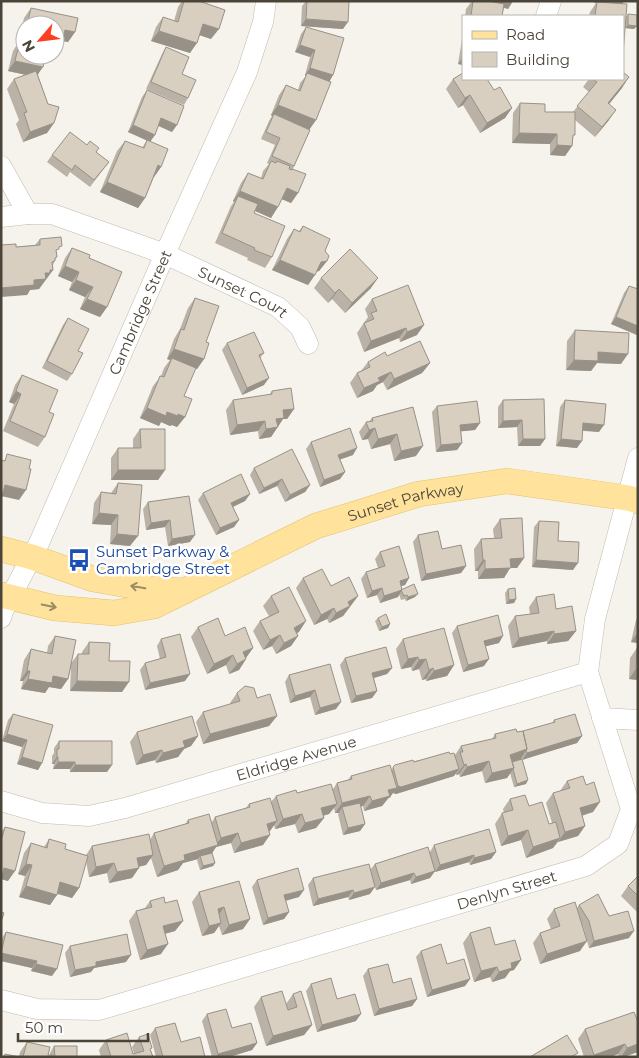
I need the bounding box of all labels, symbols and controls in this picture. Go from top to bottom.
north arrow [15,15,65,65]
legend [462,15,624,80]
text: Road [506,25,545,44]
text: N [18,37,39,55]
text: Building [506,50,570,69]
street label: Cambridge Street [104,247,175,378]
street label: Sunset Court [195,262,293,322]
street label: Sunset Parkway [345,478,466,525]
place label: Sunset Parkway & Cambridge Street [96,542,230,578]
bus stop icon: Sunset Parkway & Cambridge Street [66,547,92,573]
one-way arrow [130,581,146,591]
one-way arrow [40,602,56,611]
street label: Eldridge Avenue [234,731,358,784]
street label: Denlyn Street [454,866,559,913]
scale bar [18,1010,148,1042]
text: 50 m [25,1018,63,1037]

